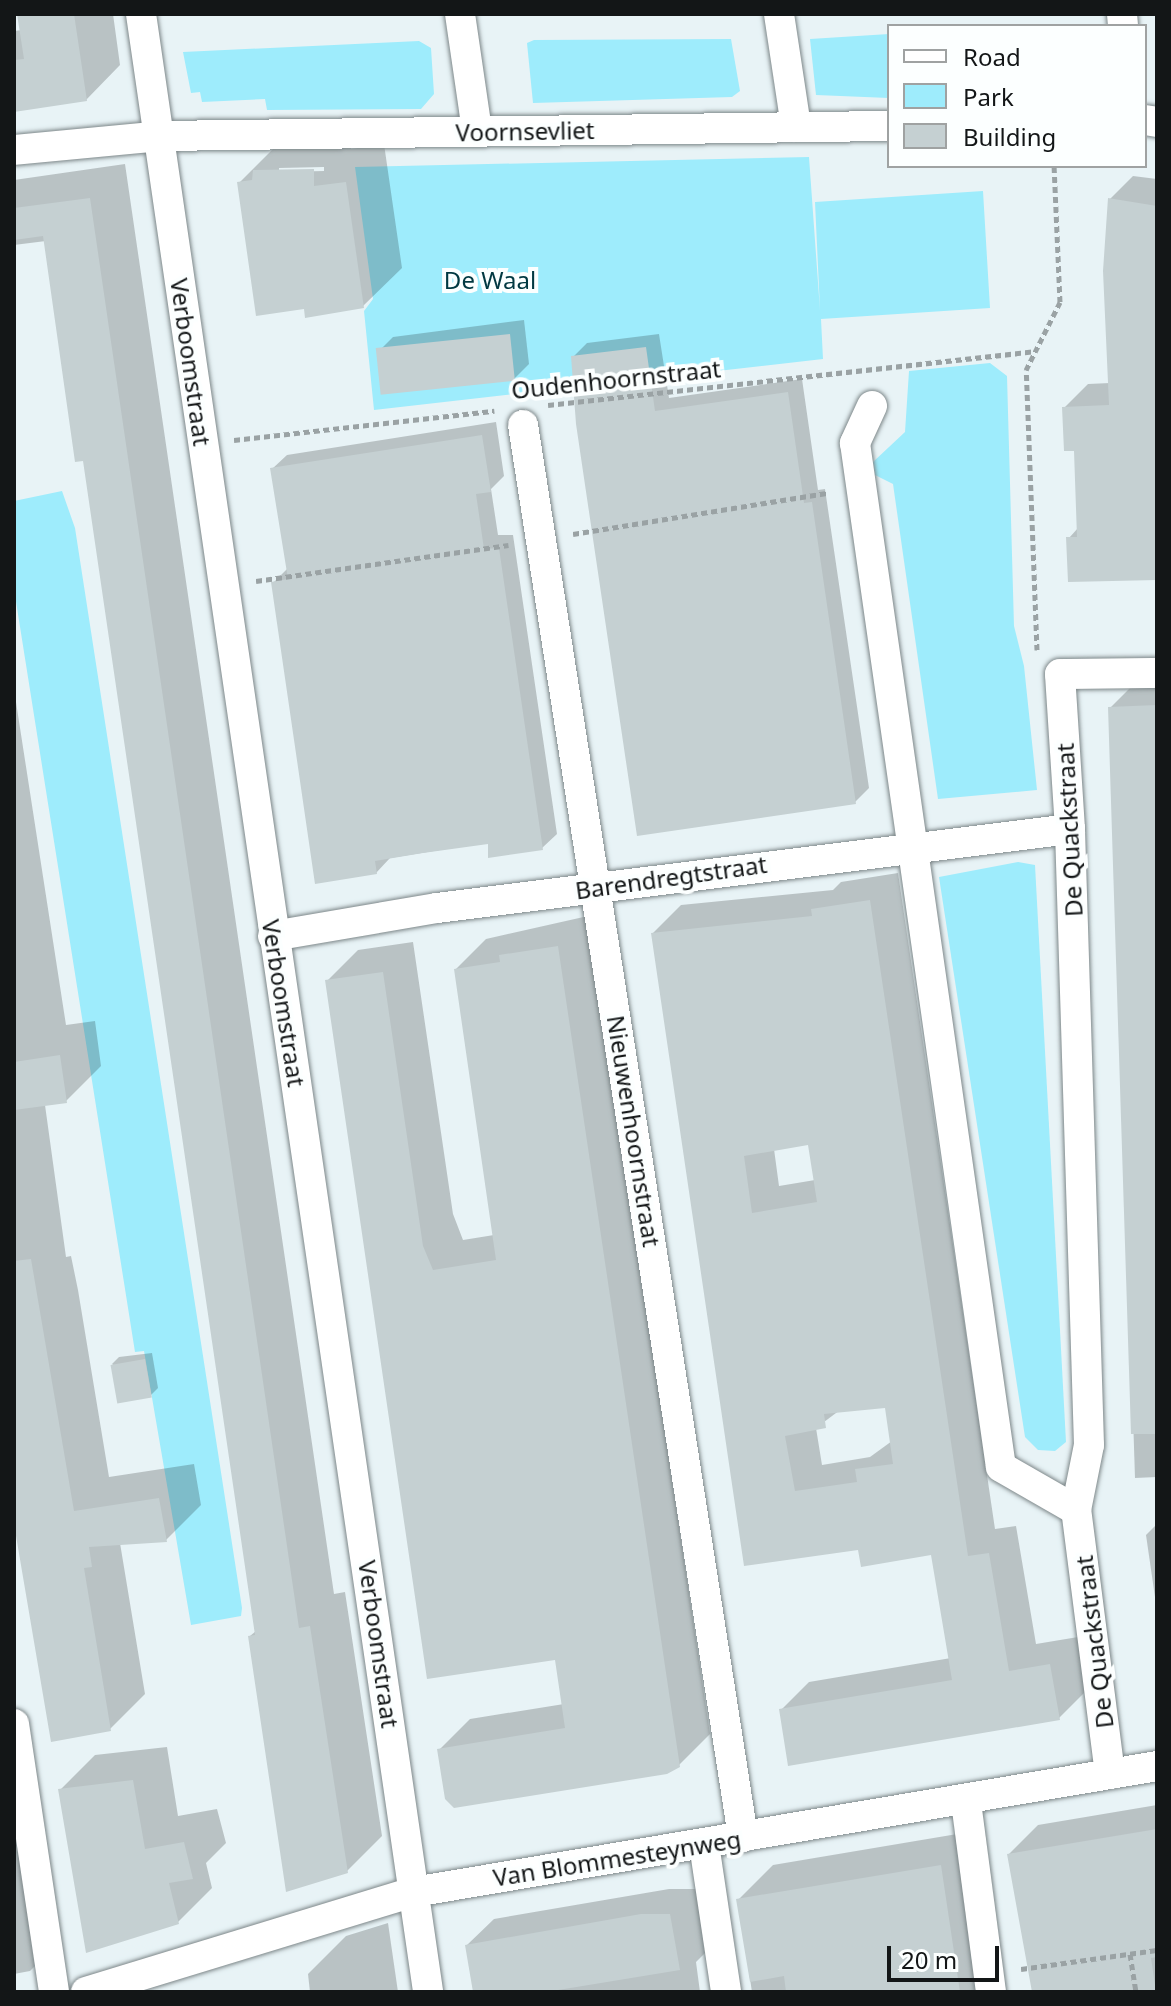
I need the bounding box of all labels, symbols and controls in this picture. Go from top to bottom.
legend [887,24,1147,168]
text: Road [963,40,1021,73]
text: Park [963,80,1014,113]
street label: Voornsevliet [455,115,595,147]
text: Building [963,120,1056,153]
park label: De Waal [444,266,536,294]
street label: Verboomstraat [165,276,217,448]
street label: Oudenhoornstraat [510,354,722,404]
street label: De Quackstraat [1050,742,1088,918]
street label: Barendregtstraat [573,849,769,905]
street label: Verboomstraat [257,917,311,1089]
street label: Nieuwenhoornstraat [601,1013,667,1249]
street label: De Quackstraat [1069,1554,1119,1730]
street label: Verboomstraat [353,1558,405,1730]
street label: Van Blommesteynweg [491,1824,743,1892]
scale bar [891,1930,1003,1980]
text: 20 m [901,1943,957,1976]

